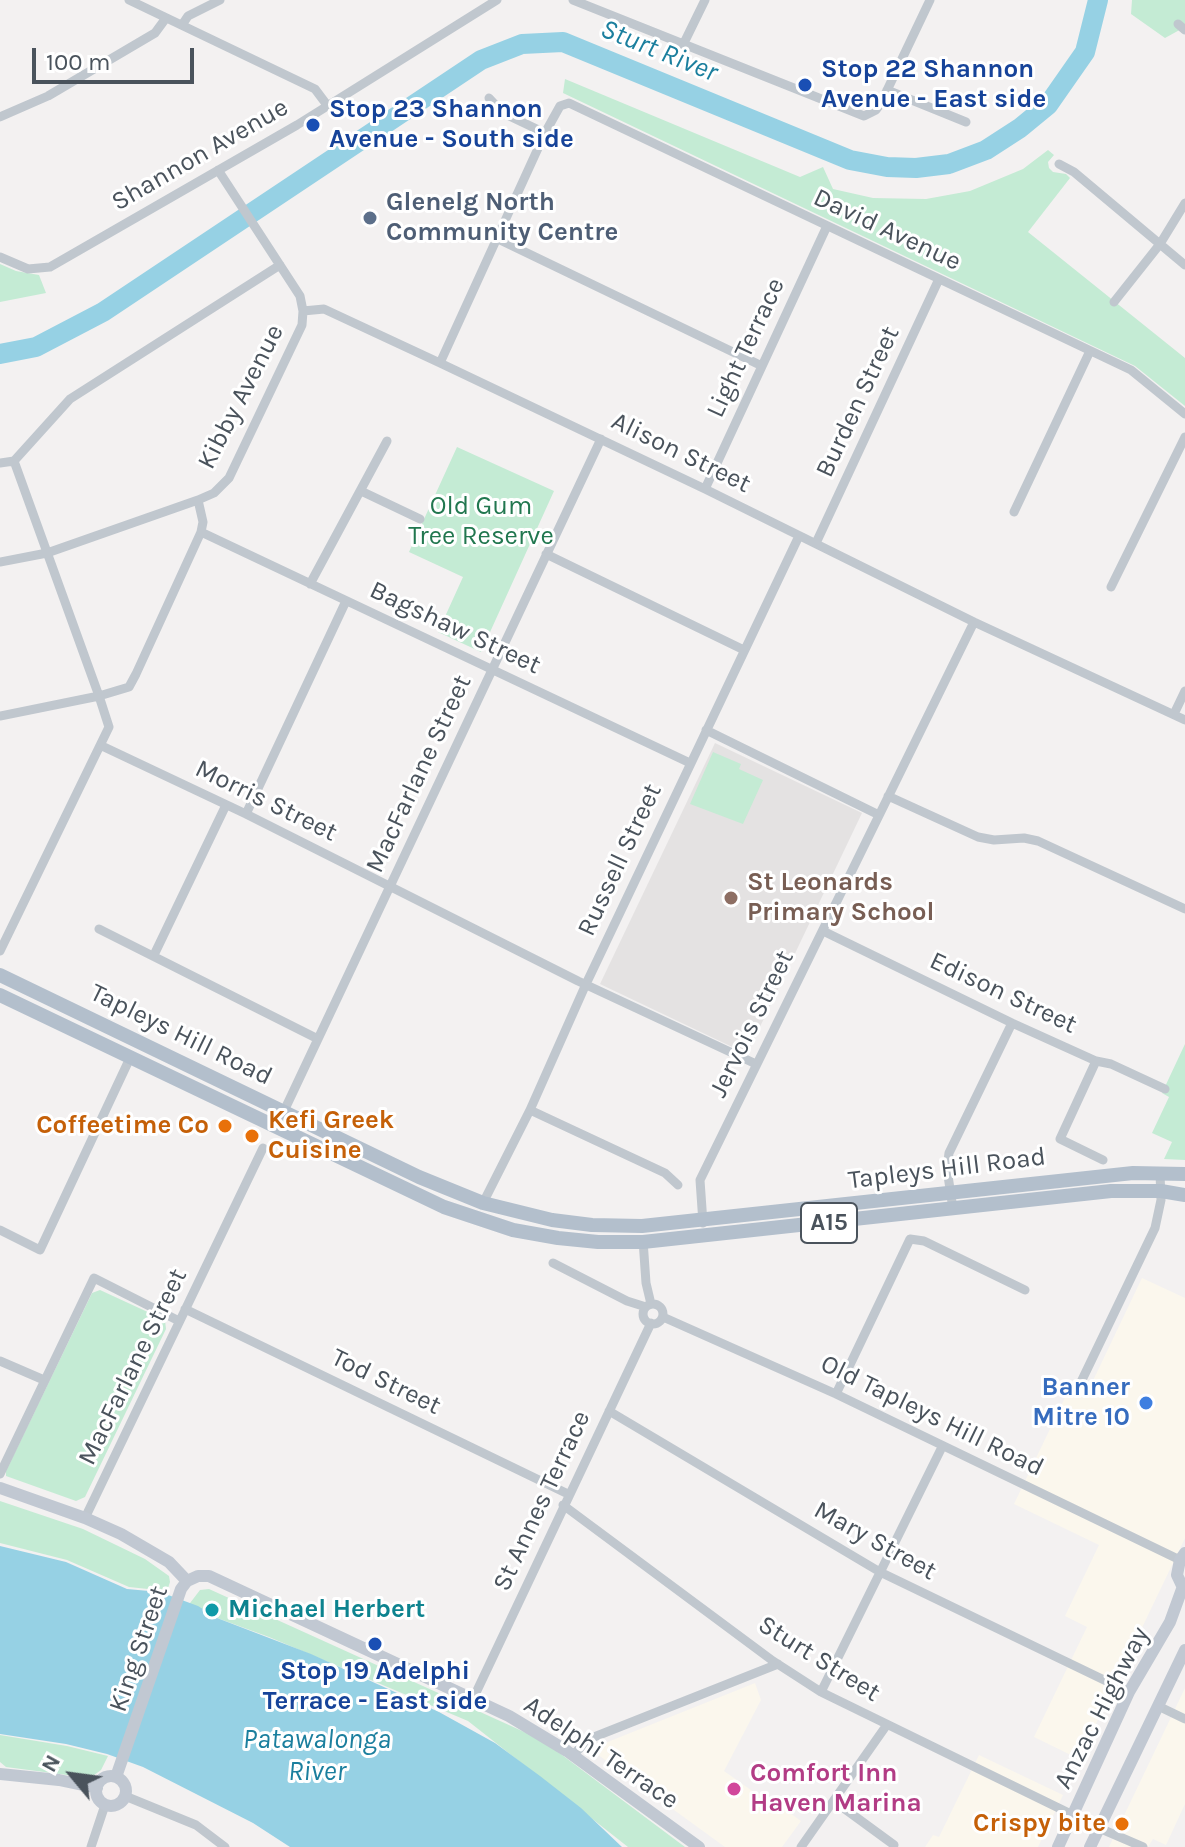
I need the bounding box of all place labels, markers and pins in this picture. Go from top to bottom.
place label: Stop 22 Shannon Avenue - East side [821,54,1046,116]
marker: Stop 22 Shannon Avenue - East side [796,76,814,94]
place label: Stop 23 Shannon Avenue - South side [329,94,574,156]
marker: Stop 23 Shannon Avenue - South side [304,116,322,134]
place label: Glenelg North Community Centre [386,187,618,248]
marker: Glenelg North Community Centre [361,209,379,227]
place label: St Leonards Primary School [747,867,934,928]
marker: St Leonards Primary School [722,889,740,907]
place label: Kefi Greek Cuisine [268,1105,394,1166]
place label: Coffeetime Co [36,1110,209,1142]
marker: Coffeetime Co [216,1117,234,1135]
marker: Kefi Greek Cuisine [243,1127,261,1145]
place label: Banner Mitre 10 [1032,1372,1130,1434]
marker: Banner Mitre 10 [1137,1394,1155,1412]
place label: Michael Herbert [228,1594,425,1626]
marker: Michael Herbert [203,1601,221,1619]
marker: Stop 19 Adelphi Terrace - East side [366,1635,384,1653]
place label: Stop 19 Adelphi Terrace - East side [263,1656,487,1718]
place label: Comfort Inn Haven Marina [750,1758,922,1820]
marker: Comfort Inn Haven Marina [725,1780,743,1798]
place label: Crispy bite [973,1808,1106,1840]
marker: Crispy bite [1113,1815,1131,1833]

